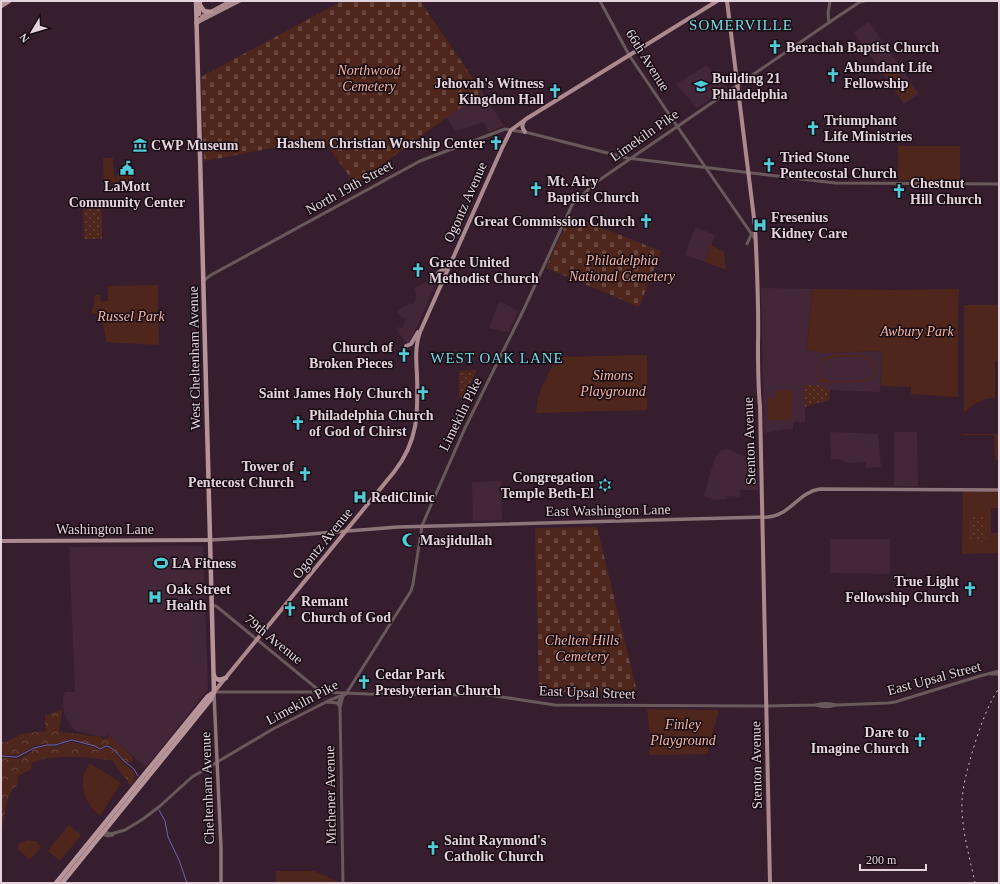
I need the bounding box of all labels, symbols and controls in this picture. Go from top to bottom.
north arrow [12,12,52,52]
district label: SOMERVILLE [689,17,793,33]
street label: 66th Avenue [623,27,673,94]
text: N [17,31,31,45]
church icon: Berachah Baptist Church [767,39,783,55]
place label: Berachah Baptist Church [786,40,939,55]
place label: Abundant Life Fellowship [844,60,932,91]
park label: Northwood Cemetery [336,63,402,94]
church icon: Abundant Life Fellowship [825,67,841,83]
place label: Building 21 Philadelphia [712,71,787,102]
place label: Jehovah's Witness Kingdom Hall [434,76,545,107]
school or university icon: Building 21 Philadelphia [693,78,709,94]
church icon: Jehovah's Witness Kingdom Hall [547,83,563,99]
street label: Limekiln Pike [607,106,681,164]
place label: Triumphant Life Ministries [824,113,913,144]
church icon: Triumphant Life Ministries [805,120,821,136]
church icon: Hashem Christian Worship Center [488,135,504,151]
place label: Hashem Christian Worship Center [276,136,485,151]
museum icon: CWP Museum [132,137,148,153]
place label: CWP Museum [151,138,239,153]
place label: Tried Stone Pentecostal Church [780,150,897,181]
street label: North 19th Street [303,157,395,218]
church icon: Tried Stone Pentecostal Church [761,157,777,173]
public building icon: LaMott Community Center [119,160,135,176]
street label: Ogontz Avenue [441,160,490,245]
place label: Mt. Airy Baptist Church [547,174,639,205]
place label: Chestnut Hill Church [910,176,982,207]
place label: LaMott Community Center [69,179,185,210]
church icon: Mt. Airy Baptist Church [528,181,544,197]
church icon: Chestnut Hill Church [891,183,907,199]
place label: Fresenius Kidney Care [771,210,847,241]
church icon: Great Commission Church [638,213,654,229]
place label: Great Commission Church [474,214,635,229]
hospital icon: Fresenius Kidney Care [752,217,768,233]
park label: Philadelphia National Cemetery [568,253,676,284]
place label: Grace United Methodist Church [429,255,539,286]
church icon: Grace United Methodist Church [410,262,426,278]
street label: West Cheltenham Avenue [186,286,203,430]
park label: Russel Park [96,309,165,324]
park label: Awbury Park [879,324,955,339]
place label: Church of Broken Pieces [309,340,394,371]
church icon: Church of Broken Pieces [396,347,412,363]
district label: WEST OAK LANE [430,350,564,366]
park label: Simons Playground [579,368,647,399]
street label: Limekiln Pike [436,375,485,453]
church icon: Saint James Holy Church [415,385,431,401]
place label: Saint James Holy Church [259,386,412,401]
street label: Stenton Avenue [740,397,759,485]
place label: Philadelphia Church of God of Chirst [309,408,434,439]
church icon: Philadelphia Church of God of Chirst [290,415,306,431]
place label: Tower of Pentecost Church [188,459,294,490]
church icon: Tower of Pentecost Church [297,466,313,482]
place label: Congregation Temple Beth-El [501,470,594,501]
synagogue icon: Congregation Temple Beth-El [597,477,613,493]
hospital icon: RediClinic [352,489,368,505]
place label: RediClinic [371,490,435,505]
street label: East Washington Lane [545,502,671,519]
street label: Ogontz Avenue [289,505,355,582]
street label: Washington Lane [56,522,154,537]
mosque icon: Masjidullah [401,532,417,548]
place label: Masjidullah [420,533,493,548]
sports icon: LA Fitness [153,555,169,571]
place label: LA Fitness [172,556,237,571]
place label: True Light Fellowship Church [845,574,959,605]
church icon: True Light Fellowship Church [962,581,978,597]
place label: Oak Street Health [166,582,231,613]
hospital icon: Oak Street Health [147,589,163,605]
place label: Remant Church of God [301,594,391,625]
church icon: Remant Church of God [282,601,298,617]
street label: 79th Avenue [242,611,306,667]
park label: Chelten Hills Cemetery [545,633,620,664]
street label: East Upsal Street [886,659,983,698]
place label: Cedar Park Presbyterian Church [375,667,501,698]
church icon: Cedar Park Presbyterian Church [356,674,372,690]
street label: Limekiln Pike [264,677,341,728]
street label: East Upsal Street [539,683,636,702]
park label: Finley Playground [649,717,717,748]
street label: Stenton Avenue [748,721,765,809]
place label: Dare to Imagine Church [811,725,909,756]
street label: Cheltenham Avenue [198,731,217,845]
church icon: Dare to Imagine Church [912,732,928,748]
street label: Michener Avenue [322,745,339,845]
place label: Saint Raymond's Catholic Church [444,833,547,864]
church icon: Saint Raymond's Catholic Church [425,840,441,856]
scale bar [860,846,926,872]
text: 200 m [866,853,897,867]

